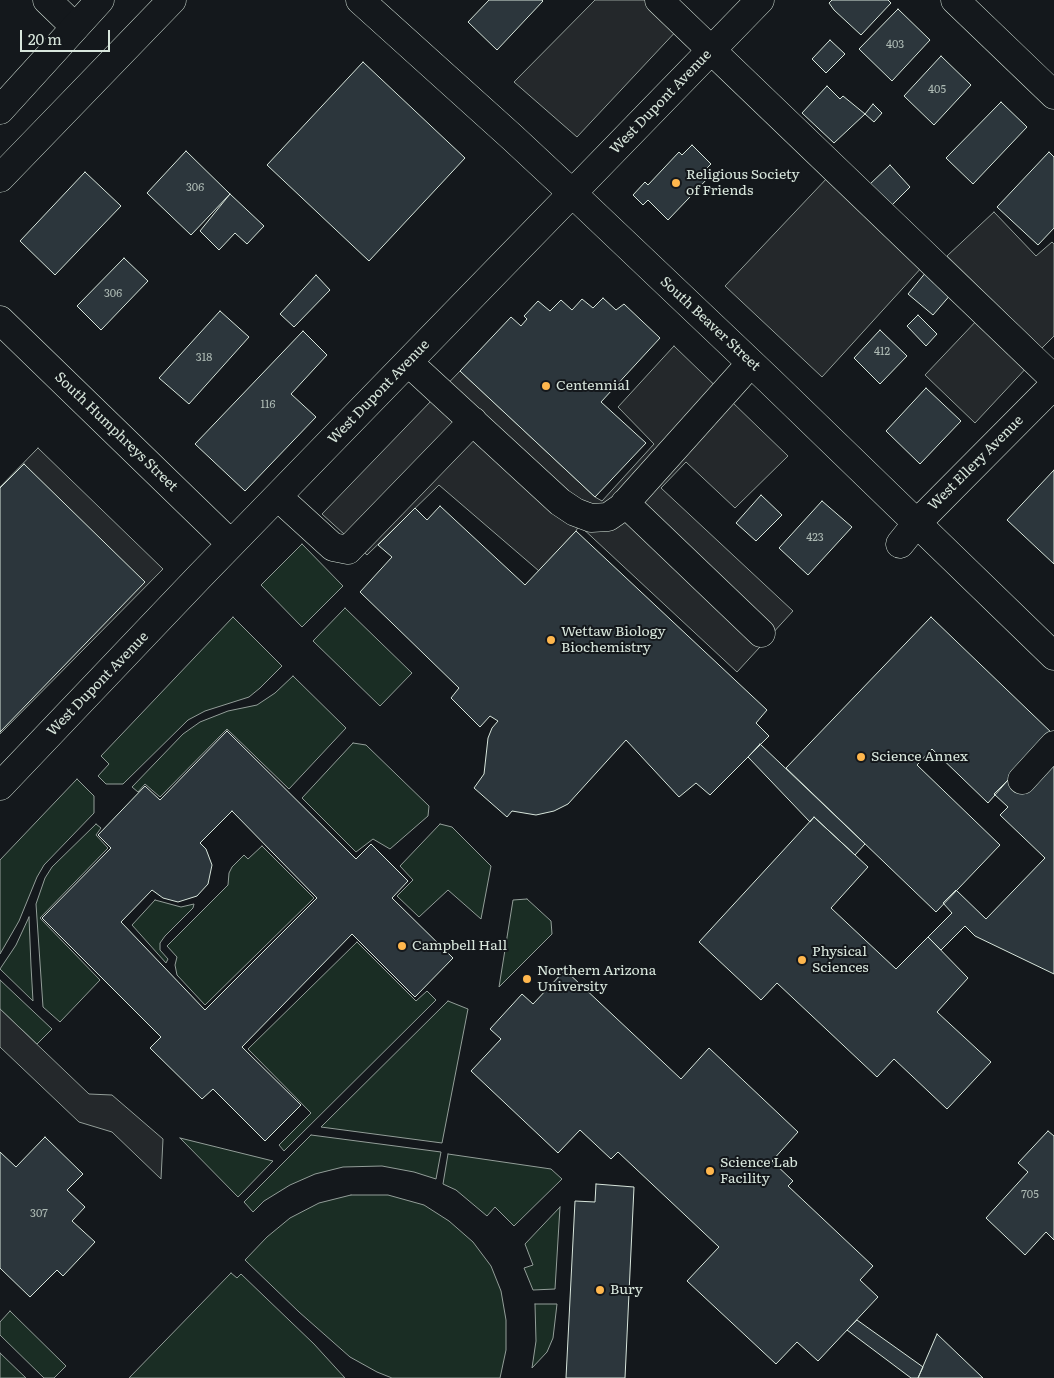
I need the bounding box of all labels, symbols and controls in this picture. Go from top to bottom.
scale bar [22,20,112,52]
text: 20 m [28,27,62,50]
house number: 403 [886,38,904,52]
street label: West Dupont Avenue [607,46,715,158]
house number: 405 [928,83,946,97]
place label: Religious Society of Friends [686,167,800,200]
marker: Religious Society of Friends [670,177,682,189]
house number: 306 [186,181,204,195]
street label: South Beaver Street [656,273,764,375]
house number: 306 [104,287,122,301]
street label: West Dupont Avenue [325,336,433,448]
house number: 412 [874,345,890,359]
house number: 318 [196,351,212,365]
street label: South Humphreys Street [51,369,181,495]
place label: Centennial [556,378,630,394]
marker: Centennial [540,380,552,392]
house number: 116 [261,398,275,412]
street label: West Ellery Avenue [925,412,1027,514]
house number: 423 [806,531,824,545]
place label: Wettaw Biology Biochemistry [561,624,666,656]
street label: West Dupont Avenue [44,628,152,740]
marker: Wettaw Biology Biochemistry [545,634,557,646]
place label: Science Annex [871,749,968,765]
marker: Science Annex [855,751,867,763]
place label: Campbell Hall [412,938,507,954]
marker: Campbell Hall [396,940,408,952]
place label: Physical Sciences [812,944,869,976]
marker: Physical Sciences [796,954,808,966]
place label: Northern Arizona University [537,963,656,996]
marker: Northern Arizona University [521,973,533,985]
place label: Science Lab Facility [720,1155,798,1188]
marker: Science Lab Facility [704,1165,716,1177]
house number: 705 [1021,1188,1039,1202]
house number: 307 [30,1207,48,1221]
place label: Bury [610,1282,643,1298]
marker: Bury [594,1284,606,1296]

